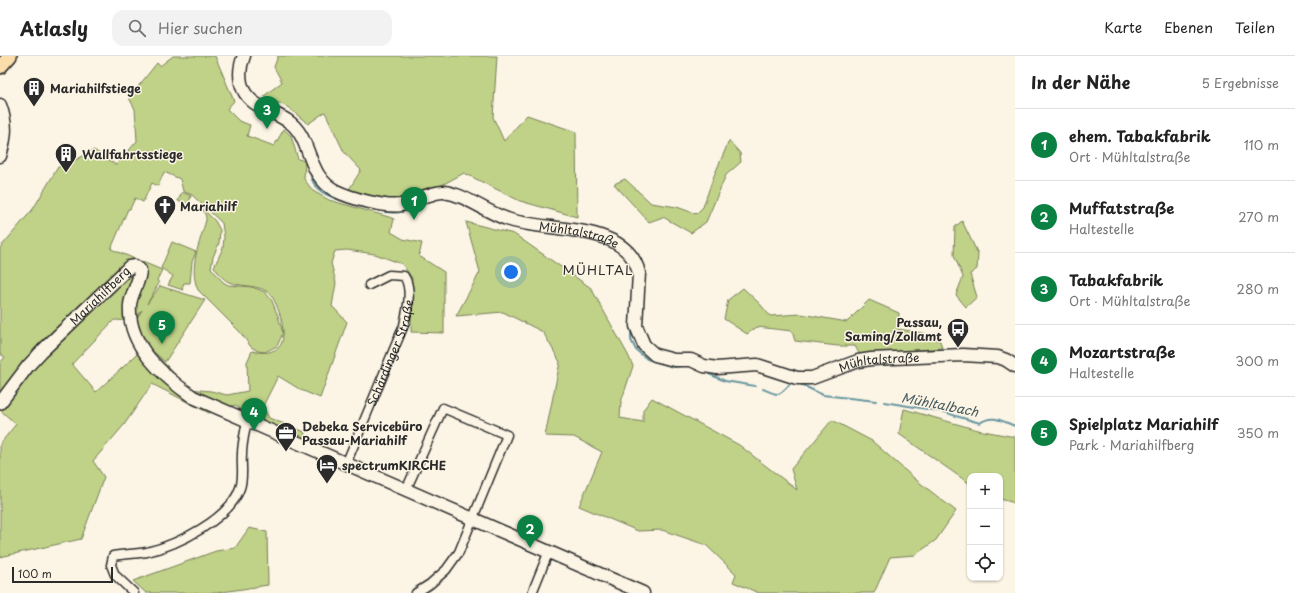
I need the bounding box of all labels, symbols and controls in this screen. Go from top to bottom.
search box [112,10,392,46]
text: Atlasly [20,14,88,42]
text: Hier suchen [158,16,243,39]
icon: search [126,17,148,39]
text: Karte [1104,17,1142,38]
text: Ebenen [1164,17,1213,38]
text: Teilen [1235,17,1275,38]
text: In der Nähe [1031,69,1130,95]
text: 5 Ergebnisse [1202,73,1279,92]
building icon: Mariahilfstiege [21,75,47,108]
place label: Mariahilfstiege [50,79,141,97]
pin: 3 [254,96,280,129]
text: ehem. Tabakfabrik [1069,124,1211,147]
text: 1 [1041,135,1047,154]
text: 110 m [1244,135,1279,154]
building icon: Wallfahrtsstiege [53,141,79,174]
place label: Wallfahrtsstiege [82,145,183,163]
text: Ort · Mühltalstraße [1069,147,1190,166]
pin: 1 [401,187,427,220]
church icon: Mariahilf [152,193,178,226]
text: Muffatstraße [1069,196,1175,219]
place label: Mariahilf [180,197,238,215]
text: 2 [1039,207,1049,226]
text: 270 m [1238,207,1279,226]
street label: Mühltalstraße [538,217,623,252]
text: Haltestelle [1069,219,1134,238]
district label: MÜHLTAL [563,260,633,279]
street label: Mariahilfberg [65,262,134,329]
your location [501,262,521,282]
text: Tabakfabrik [1069,268,1163,291]
text: 3 [1040,279,1048,298]
text: 280 m [1237,279,1279,298]
text: Ort · Mühltalstraße [1069,291,1190,310]
street label: Schärdinger Straße [362,298,418,409]
pin: 5 [149,311,175,344]
place label: Passau, Saming/Zollamt [845,313,942,345]
bus stop icon: Passau, Saming/Zollamt [945,316,971,349]
text: Mozartstraße [1069,340,1175,363]
street label: Mühltalstraße [836,348,920,376]
text: 4 [1040,351,1048,370]
text: 300 m [1235,351,1279,370]
text: Haltestelle [1069,363,1134,382]
water label: Mühltalbach [900,387,981,421]
pin: 4 [241,398,267,431]
text: Spielplatz Mariahilf [1069,412,1218,435]
place label: Debeka Servicebüro Passau-Mariahilf [302,417,422,449]
office icon: Debeka Servicebüro Passau-Mariahilf [273,420,299,453]
text: 5 [1040,423,1048,442]
text: 350 m [1237,423,1279,442]
text: Park · Mariahilfberg [1069,435,1194,454]
hotel icon: spectrumKIRCHE [314,452,340,485]
place label: spectrumKIRCHE [342,456,446,474]
map controls [967,473,1003,581]
button: + [967,473,1003,509]
button: − [967,509,1003,545]
pin: 2 [517,515,543,548]
button: locate [967,545,1003,581]
scale bar [12,565,113,584]
text: 100 m [18,565,52,582]

